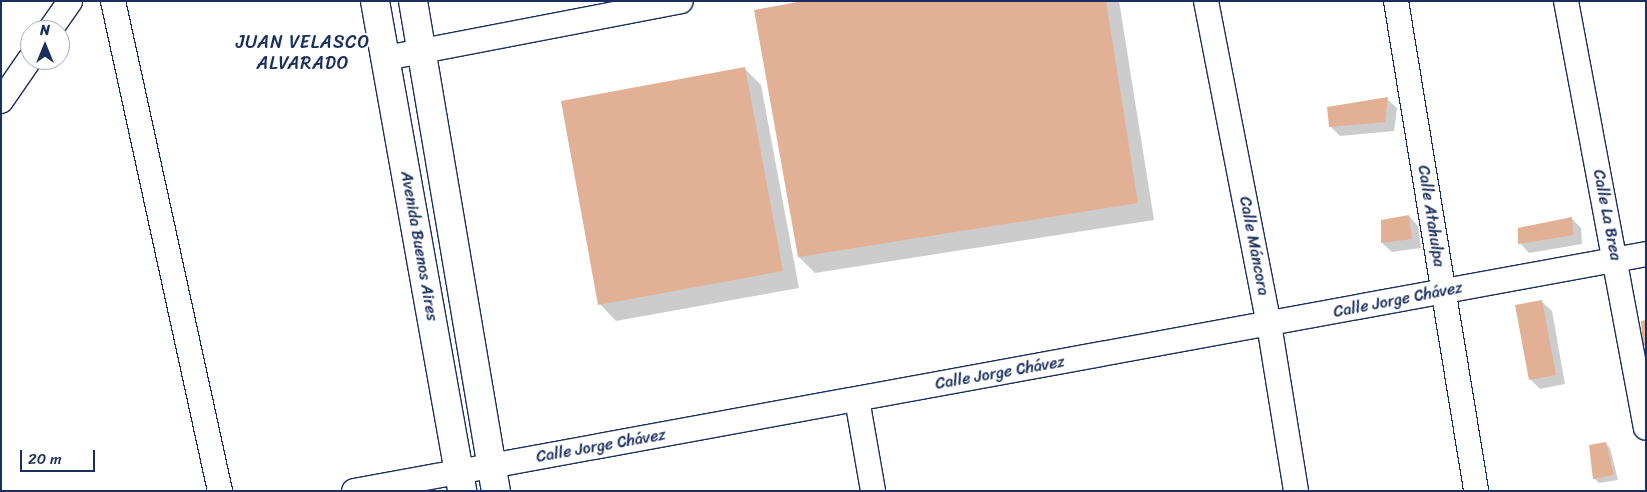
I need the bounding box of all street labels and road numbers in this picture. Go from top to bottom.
street label: Calle Atahulpa [1413,164,1449,268]
street label: Calle La Brea [1589,168,1625,262]
street label: Avenida Buenos Aires [396,170,442,322]
street label: Calle Máncora [1235,195,1273,297]
street label: Calle Jorge Chávez [1331,278,1465,322]
street label: Calle Jorge Chávez [933,352,1067,394]
street label: Calle Jorge Chávez [534,425,668,467]

